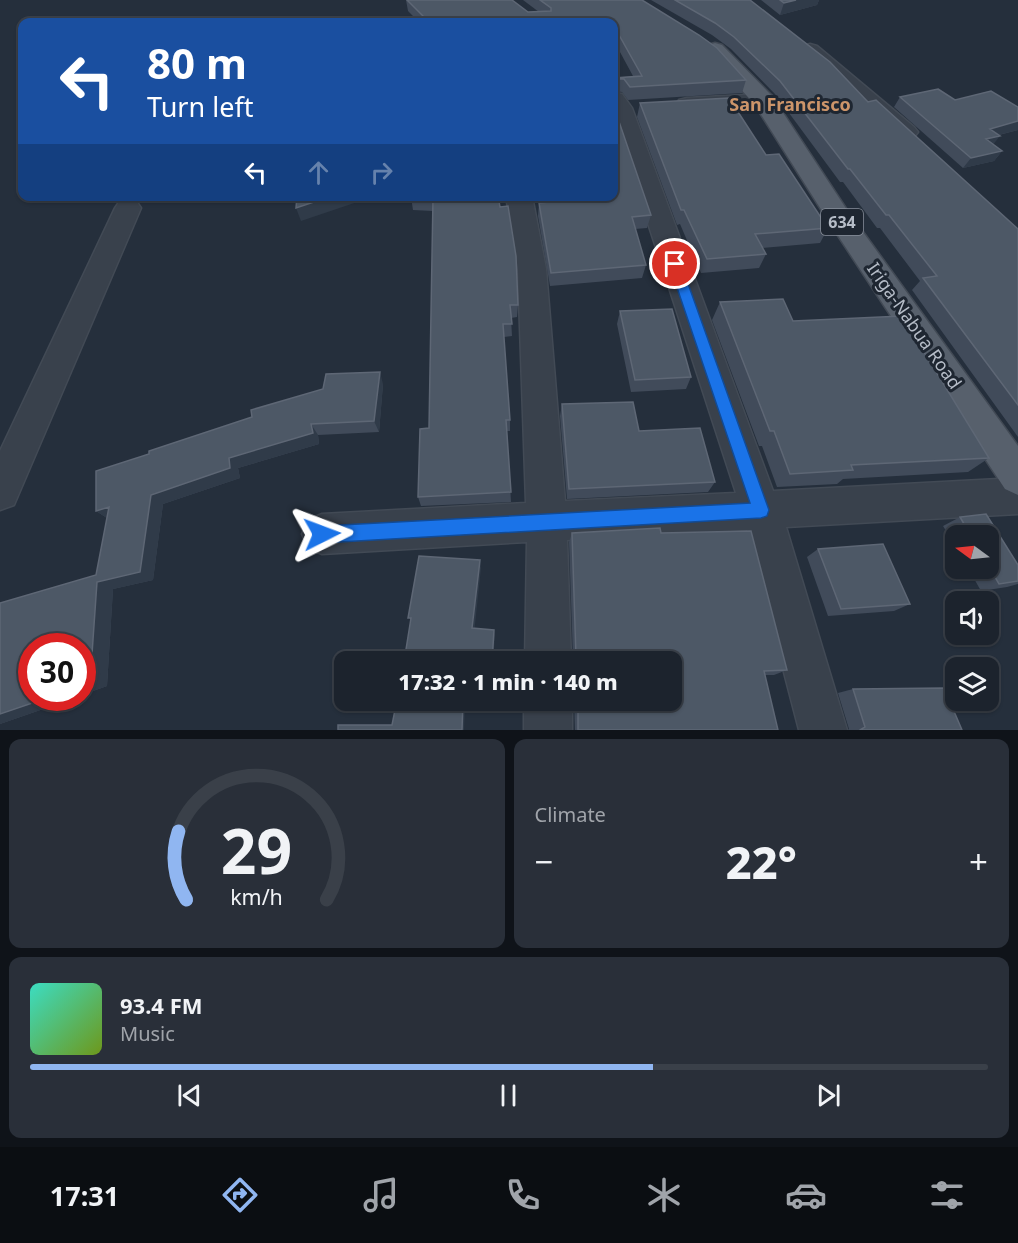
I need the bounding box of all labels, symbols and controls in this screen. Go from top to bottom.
text: 80 m [147,34,247,91]
icon: left [48,42,126,120]
text: Turn left [147,88,253,125]
district label: San Francisco [729,92,851,116]
icon: left [239,156,272,189]
icon: ahead [302,156,335,189]
icon: right [365,156,398,189]
road number: 634 [821,209,863,235]
pin [649,238,700,289]
icon: arrive [658,247,691,280]
street label: Iriga-Nabua Road [862,257,967,393]
position arrow [290,502,354,566]
north arrow [945,525,999,579]
map controls [945,525,999,711]
button: sound [945,591,999,645]
speed limit sign: 30 [18,633,96,711]
button: layers [945,657,999,711]
text: 17:32 · 1 min · 140 m [398,666,618,696]
text: Climate [535,801,606,828]
text: 29 [221,807,292,892]
text: 22° [726,831,797,892]
text: − [535,839,553,884]
text: + [969,839,988,884]
text: km/h [230,883,283,912]
text: 93.4 FM [120,990,202,1020]
text: Music [120,1020,175,1047]
icon: previous [173,1079,206,1112]
icon: pause [492,1079,525,1112]
icon: next [812,1079,845,1112]
icon: directions [219,1174,261,1216]
icon: music [360,1174,402,1216]
icon: phone [502,1174,544,1216]
icon: climate [643,1174,685,1216]
icon: car [785,1174,827,1216]
icon: filters [926,1174,968,1216]
text: 17:31 [50,1177,119,1214]

